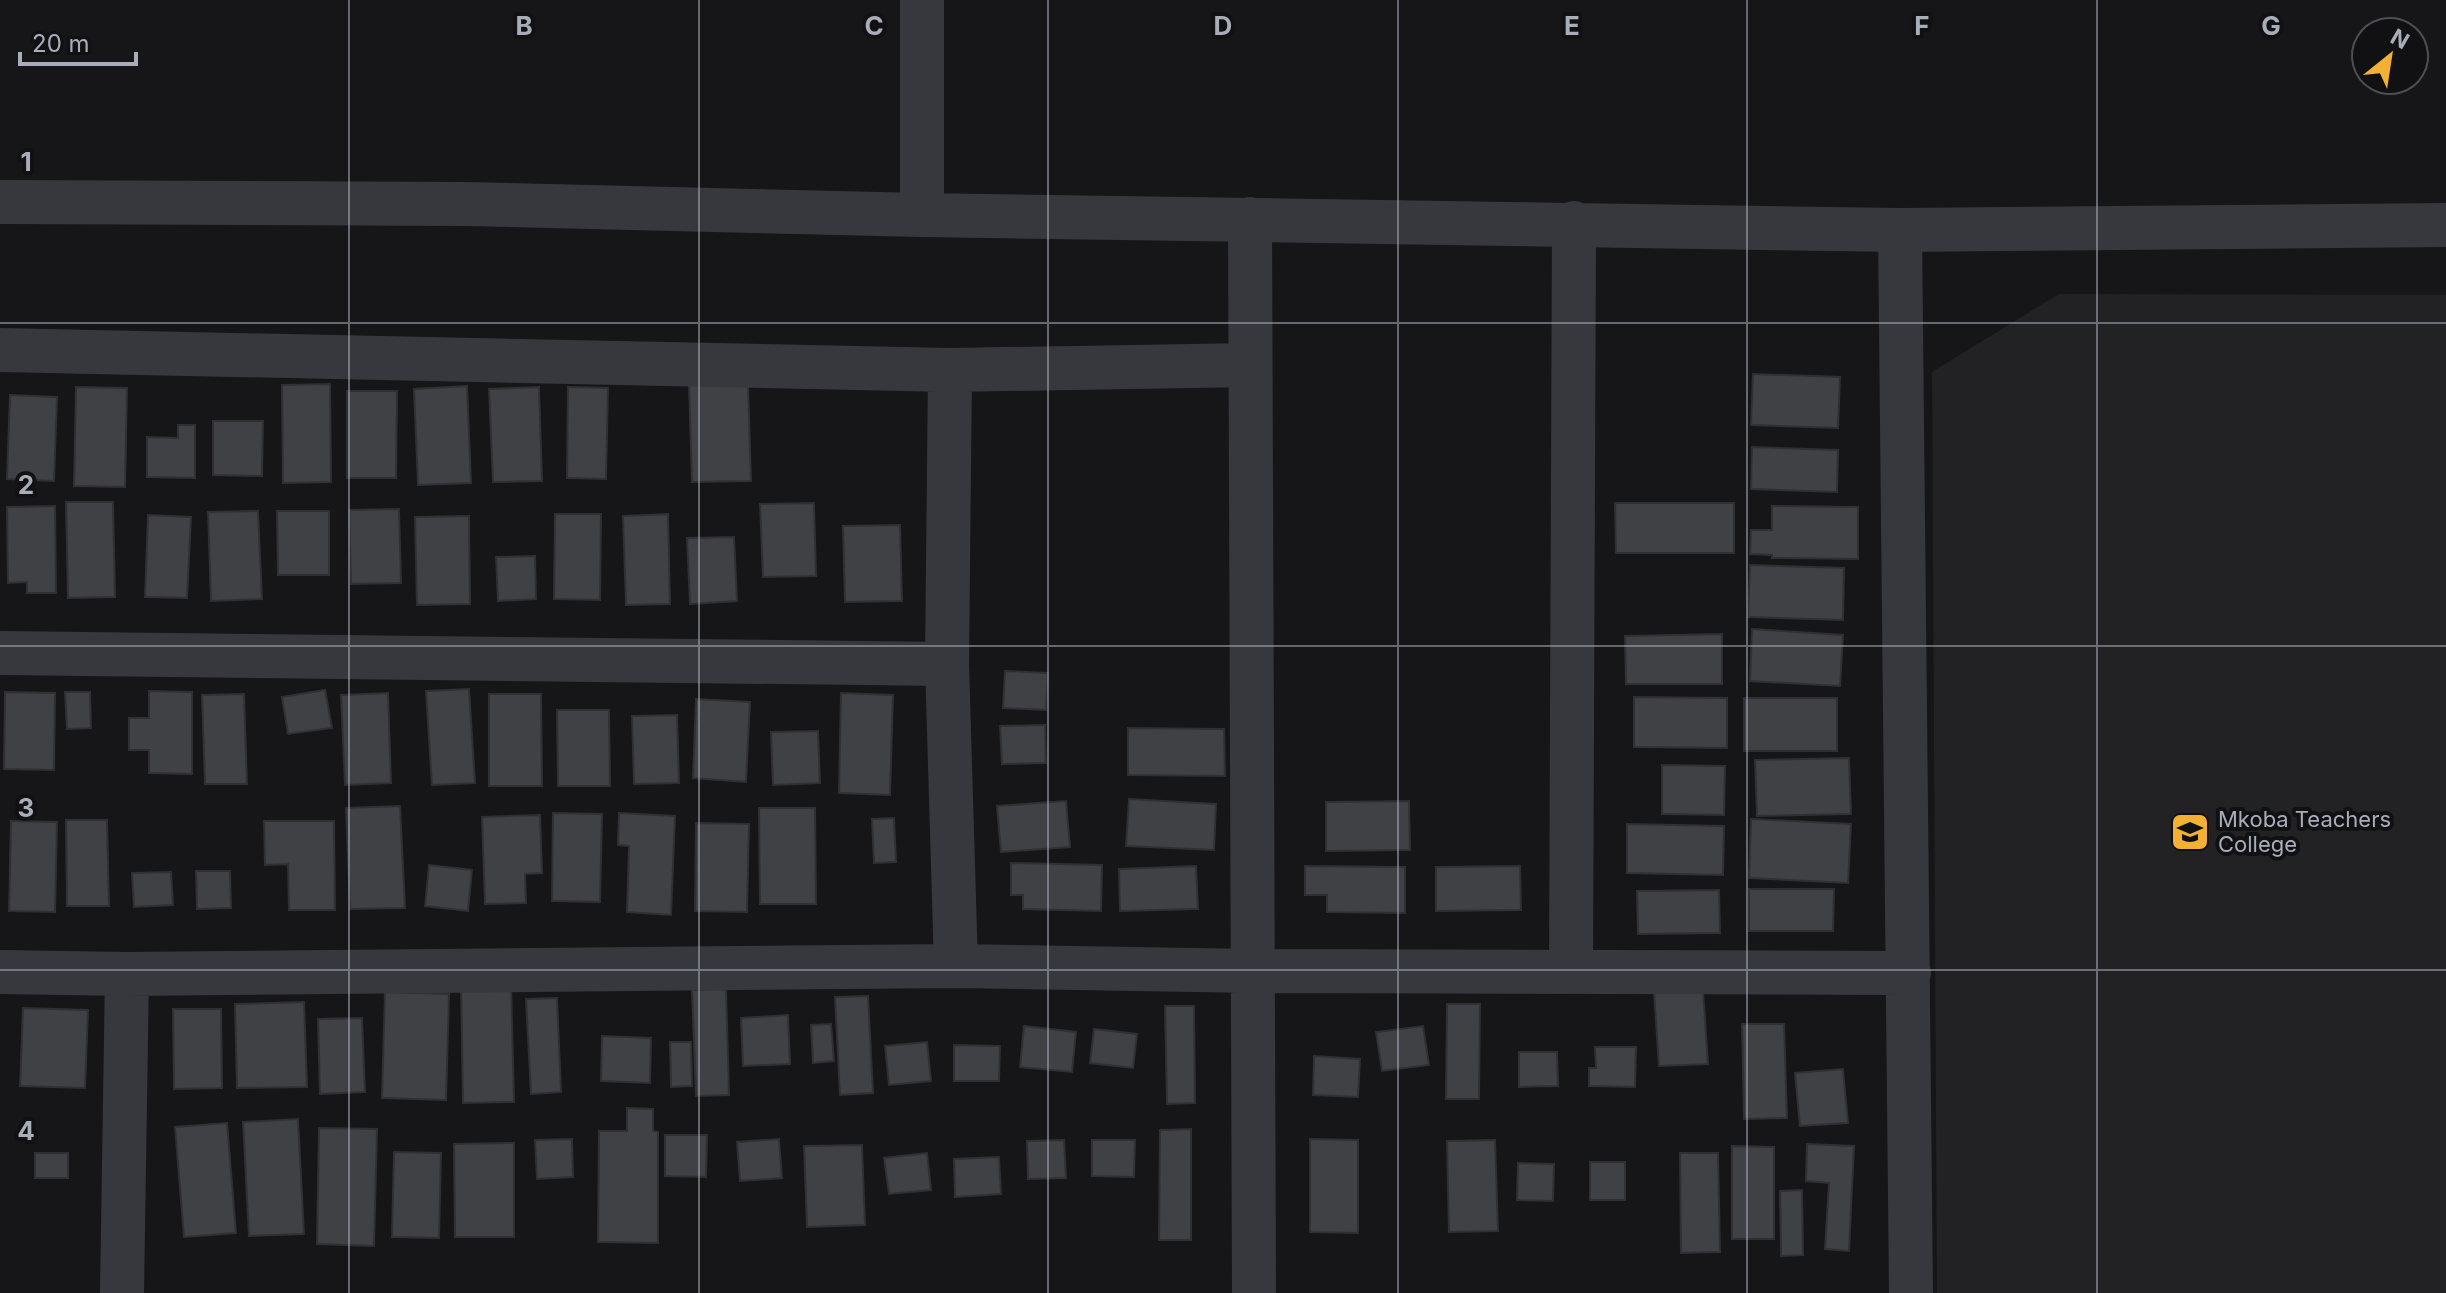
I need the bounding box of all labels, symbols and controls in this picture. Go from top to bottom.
text: B [515,10,533,41]
text: C [864,10,884,41]
text: D [1214,10,1232,41]
text: E [1564,10,1580,41]
text: F [1914,10,1930,41]
text: G [2261,10,2281,41]
scale bar [20,16,136,66]
north arrow [2350,16,2430,96]
text: N [2386,23,2414,54]
text: 20 m [32,29,90,58]
text: 1 [20,146,32,177]
text: 2 [18,469,34,500]
text: 3 [18,792,34,823]
place label: Mkoba Teachers College [2218,806,2391,857]
school or university icon: Mkoba Teachers College [2169,811,2211,853]
text: 4 [17,1115,35,1146]

